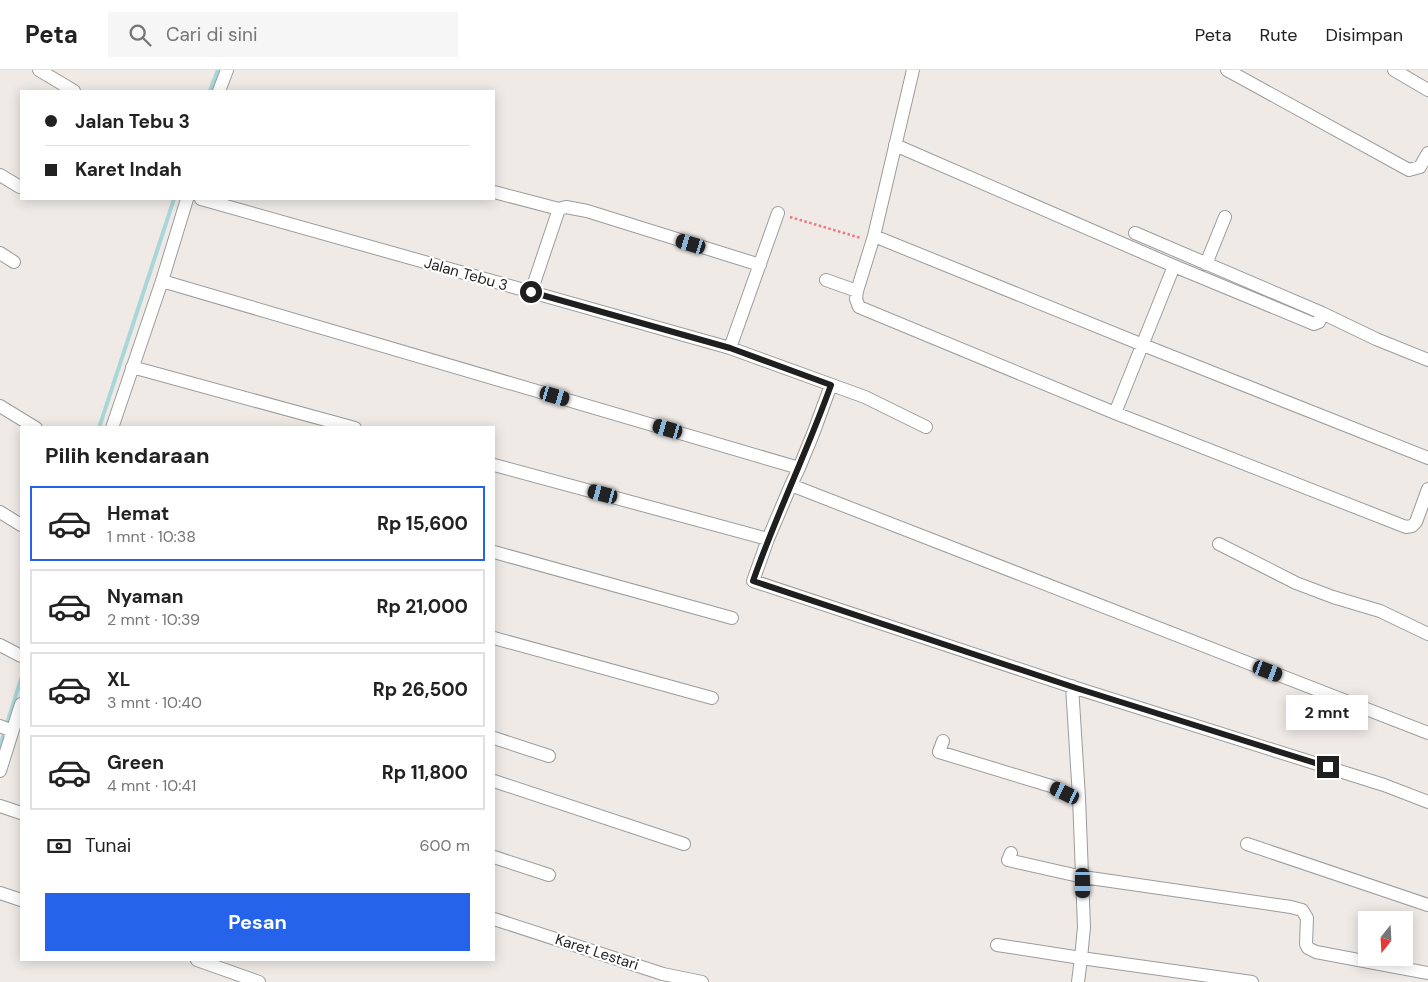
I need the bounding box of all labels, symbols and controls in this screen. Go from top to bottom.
search box [108,12,458,57]
text: Peta [25,19,78,50]
icon: search [126,21,154,49]
text: Cari di sini [166,22,258,47]
text: Peta [1195,23,1231,47]
text: Rute [1259,23,1298,47]
text: Disimpan [1326,23,1403,47]
text: Jalan Tebu 3 [75,109,190,134]
text: Karet Indah [75,157,182,182]
car [674,232,707,256]
street label: Jalan Tebu 3 [422,253,510,295]
route start [520,281,542,303]
car [538,385,571,407]
car [651,418,684,440]
text: Pilih kendaraan [45,441,209,470]
car [586,483,619,505]
icon: car [47,501,92,546]
text: Hemat [107,501,169,526]
text: Rp 15,600 [377,511,468,536]
text: 1 mnt · 10:38 [107,526,196,547]
icon: car [47,584,92,629]
text: Nyaman [107,584,183,609]
text: Rp 21,000 [376,594,468,619]
text: 2 mnt · 10:39 [107,609,200,630]
car [1251,659,1284,683]
icon: car [47,667,92,712]
text: XL [107,667,130,692]
text: Rp 26,500 [373,677,468,702]
text: 3 mnt · 10:40 [107,692,202,713]
callout: 2 mnt [1287,694,1369,730]
text: 2 mnt [1305,702,1349,723]
icon: car [47,750,92,795]
text: Green [107,750,164,775]
route end [1317,756,1339,778]
text: Rp 11,800 [382,760,468,785]
text: 4 mnt · 10:41 [107,775,196,796]
car [1048,780,1081,806]
icon: cash [45,832,73,860]
text: Tunai [85,833,131,858]
text: 600 m [420,835,470,856]
car [1075,868,1090,898]
button: Pesan [45,893,470,951]
north arrow [1358,911,1412,966]
map controls [1358,911,1413,966]
street label: Karet Lestari [553,929,641,975]

